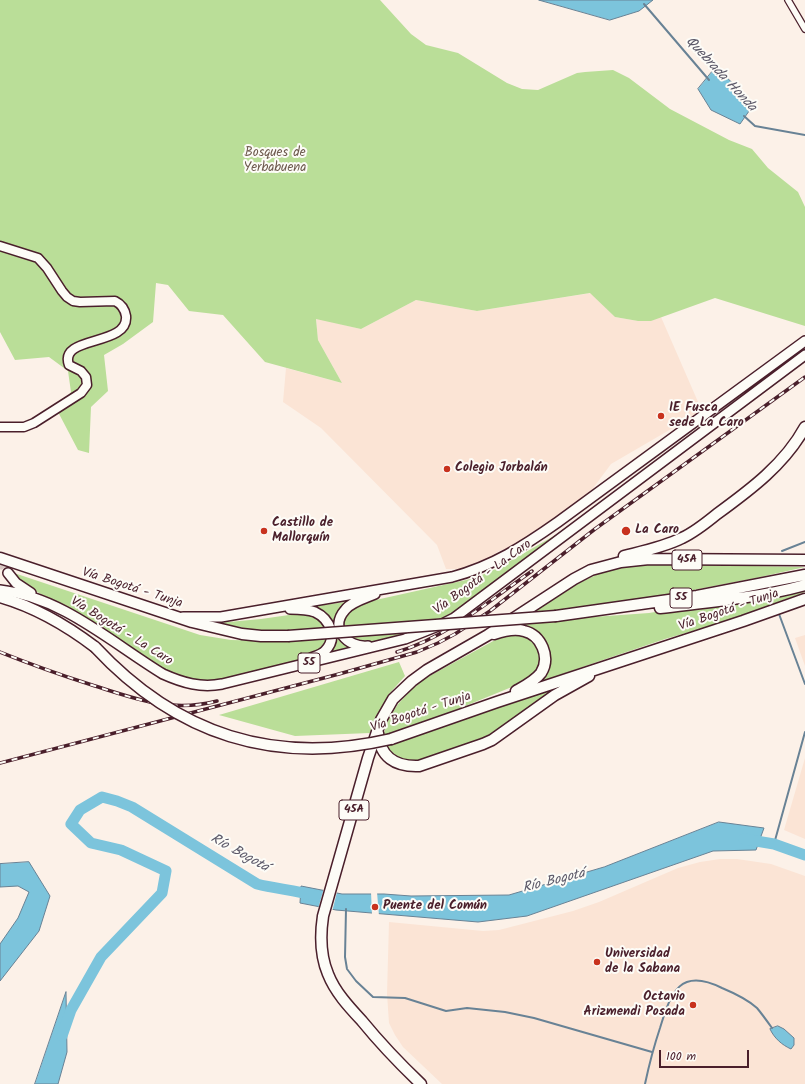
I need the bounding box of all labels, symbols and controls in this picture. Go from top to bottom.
water label: Quebrada Honda [681,34,759,116]
park label: Bosques de Yerbabuena [244,146,306,177]
place label: IE Fusca sede La Caro [669,401,744,432]
marker: IE Fusca sede La Caro [656,411,666,421]
place label: Colegio Jorbalán [455,461,548,477]
marker: Colegio Jorbalán [442,464,452,474]
place label: Castillo de Mallorquín [272,516,333,547]
place label: La Caro [635,523,679,539]
marker: La Caro [620,525,632,537]
marker: Castillo de Mallorquín [259,526,269,536]
street label: Vía Bogotá - La Caro [431,537,535,619]
road number: 45A [672,550,702,570]
street label: Vía Bogotá - Tunja [80,565,184,613]
street label: Vía Bogotá - Tunja [677,587,781,635]
road number: 55 [670,588,692,608]
street label: Vía Bogotá - La Caro [67,594,175,670]
road number: 55 [298,653,320,673]
street label: Vía Bogotá - Tunja [369,689,473,737]
road number: 45A [339,800,369,820]
water label: Río Bogotá [207,831,271,877]
water label: Río Bogotá [521,866,587,898]
place label: Puente del Común [383,899,487,915]
marker: Puente del Común [370,902,380,912]
place label: Universidad de la Sabana [605,947,680,978]
marker: Universidad de la Sabana [592,957,602,967]
place label: Octavio Arizmendi Posada [583,990,685,1021]
marker: Octavio Arizmendi Posada [688,1000,698,1010]
scale bar [661,1042,751,1068]
text: 100 m [666,1047,696,1066]

